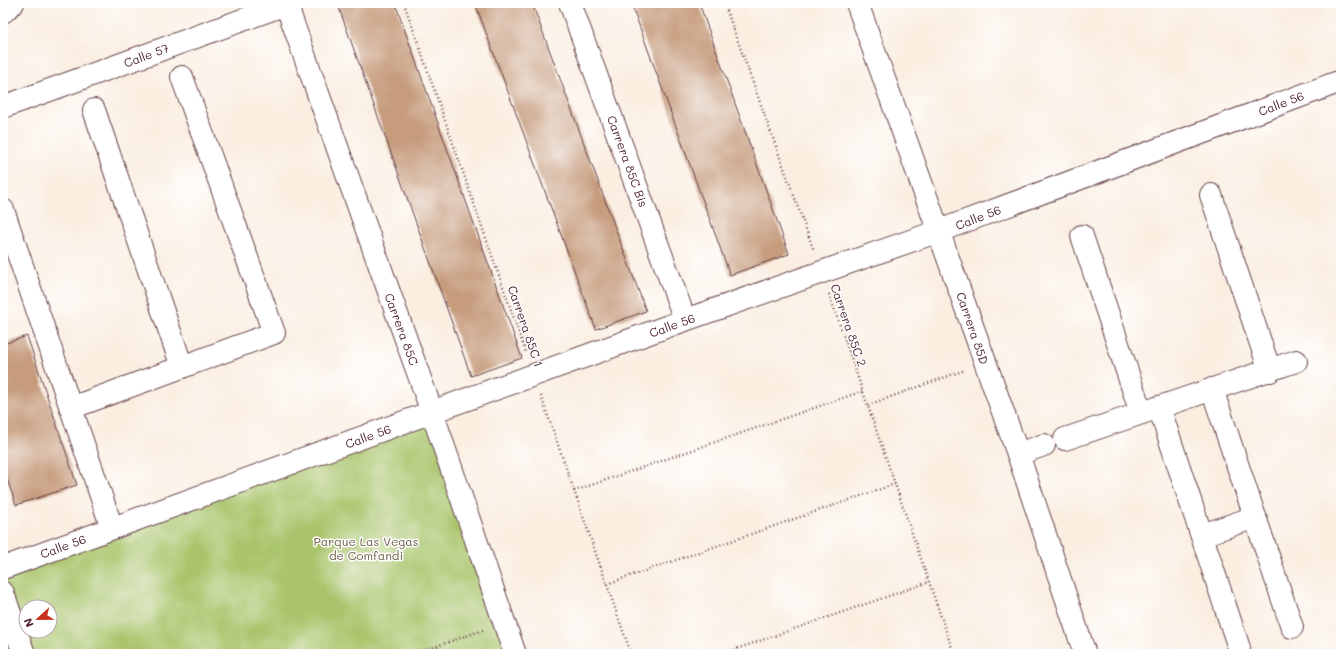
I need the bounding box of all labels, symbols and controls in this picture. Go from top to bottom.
street label: Calle 57 [121,39,171,71]
street label: Calle 56 [1256,87,1306,119]
street label: Carrera 85C Bis [604,113,652,209]
street label: Calle 56 [953,201,1003,233]
street label: Carrera 85C 2 [827,282,871,368]
street label: Carrera 85C 1 [505,283,547,369]
street label: Carrera 85D [953,290,993,366]
street label: Carrera 85C [382,291,423,368]
street label: Calle 56 [647,309,697,341]
street label: Calle 56 [343,420,393,452]
street label: Calle 56 [38,530,88,562]
park label: Parque Las Vegas de Comfandi [313,533,419,563]
north arrow [18,599,58,639]
text: N [20,616,37,630]

